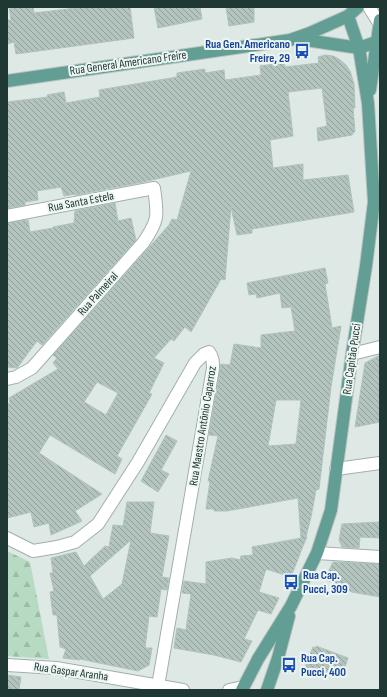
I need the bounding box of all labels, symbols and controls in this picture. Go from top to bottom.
place label: Rua Gen. Americano Freire, 29 [205,37,290,66]
bus stop icon: Rua Gen. Americano Freire, 29 [293,42,311,60]
street label: Rua General Americano Freire [69,47,187,79]
street label: Rua Santa Estela [47,188,116,216]
street label: Rua Palmeiral [74,269,122,319]
street label: Rua Capitão Pucci [340,323,364,395]
street label: Rua Maestro Antônio Caparroz [186,364,220,487]
place label: Rua Cap. Pucci, 309 [303,568,348,597]
bus stop icon: Rua Cap. Pucci, 309 [282,573,300,591]
place label: Rua Cap. Pucci, 400 [301,651,346,680]
bus stop icon: Rua Cap. Pucci, 400 [280,656,298,674]
street label: Rua Gaspar Aranha [33,659,110,685]

